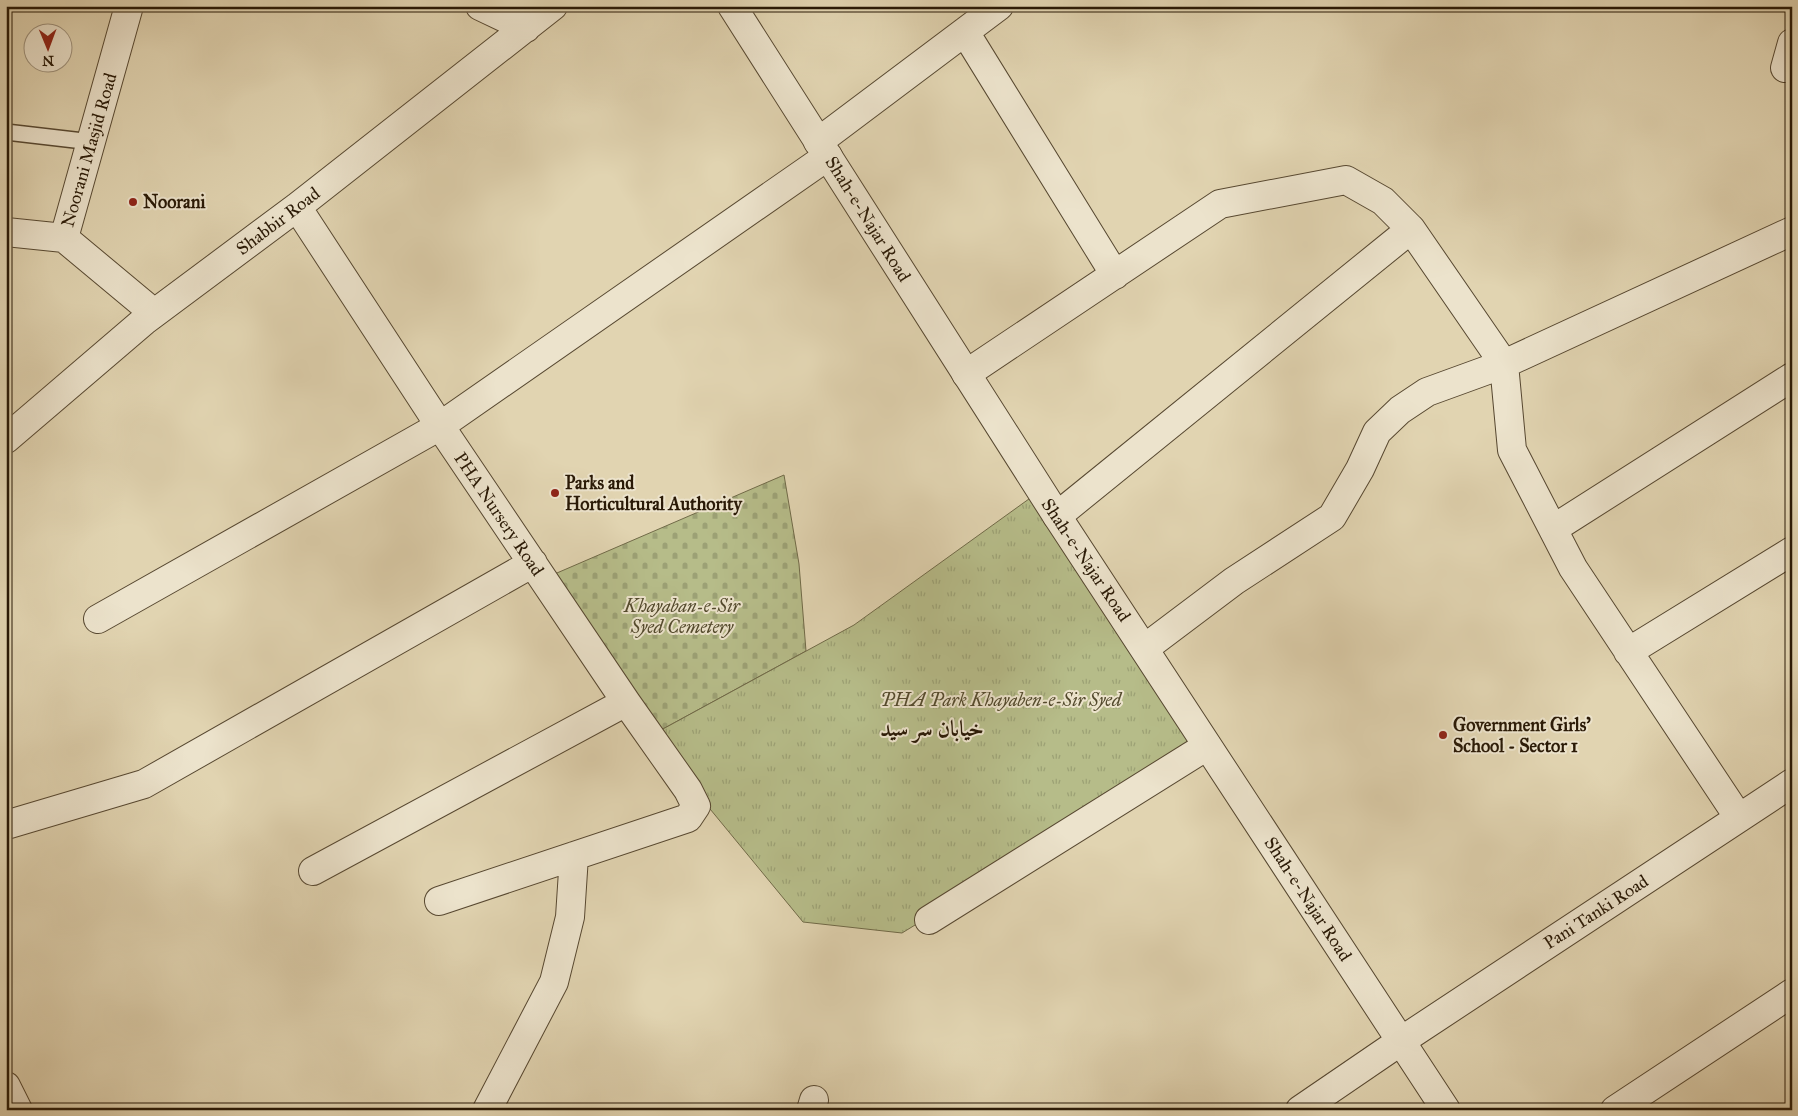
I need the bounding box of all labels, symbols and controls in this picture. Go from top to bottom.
north arrow [22,22,72,72]
text: N [42,52,54,69]
street label: Noorani Masjid Road [56,70,122,230]
street label: Shah-e-Najar Road [821,152,915,286]
street label: Shabbir Road [232,182,324,260]
place label: Noorani [143,191,206,213]
marker: Noorani [127,196,139,208]
street label: PHA Nursery Road [449,448,549,580]
place label: Parks and Horticultural Authority [565,472,743,516]
marker: Parks and Horticultural Authority [549,487,561,499]
street label: Shah-e-Najar Road [1037,494,1135,626]
park label: Khayaban-e-Sir Syed Cemetery [623,595,742,638]
park label: PHA Park Khayaben-e-Sir Syed [881,689,1123,711]
place label: Government Girls' School - Sector 1 [1453,714,1591,757]
district label: خیابان سر سید [880,715,984,743]
marker: Government Girls' School - Sector 1 [1437,729,1449,741]
street label: Shah-e-Najar Road [1260,833,1356,965]
street label: Pani Tanki Road [1540,870,1652,954]

